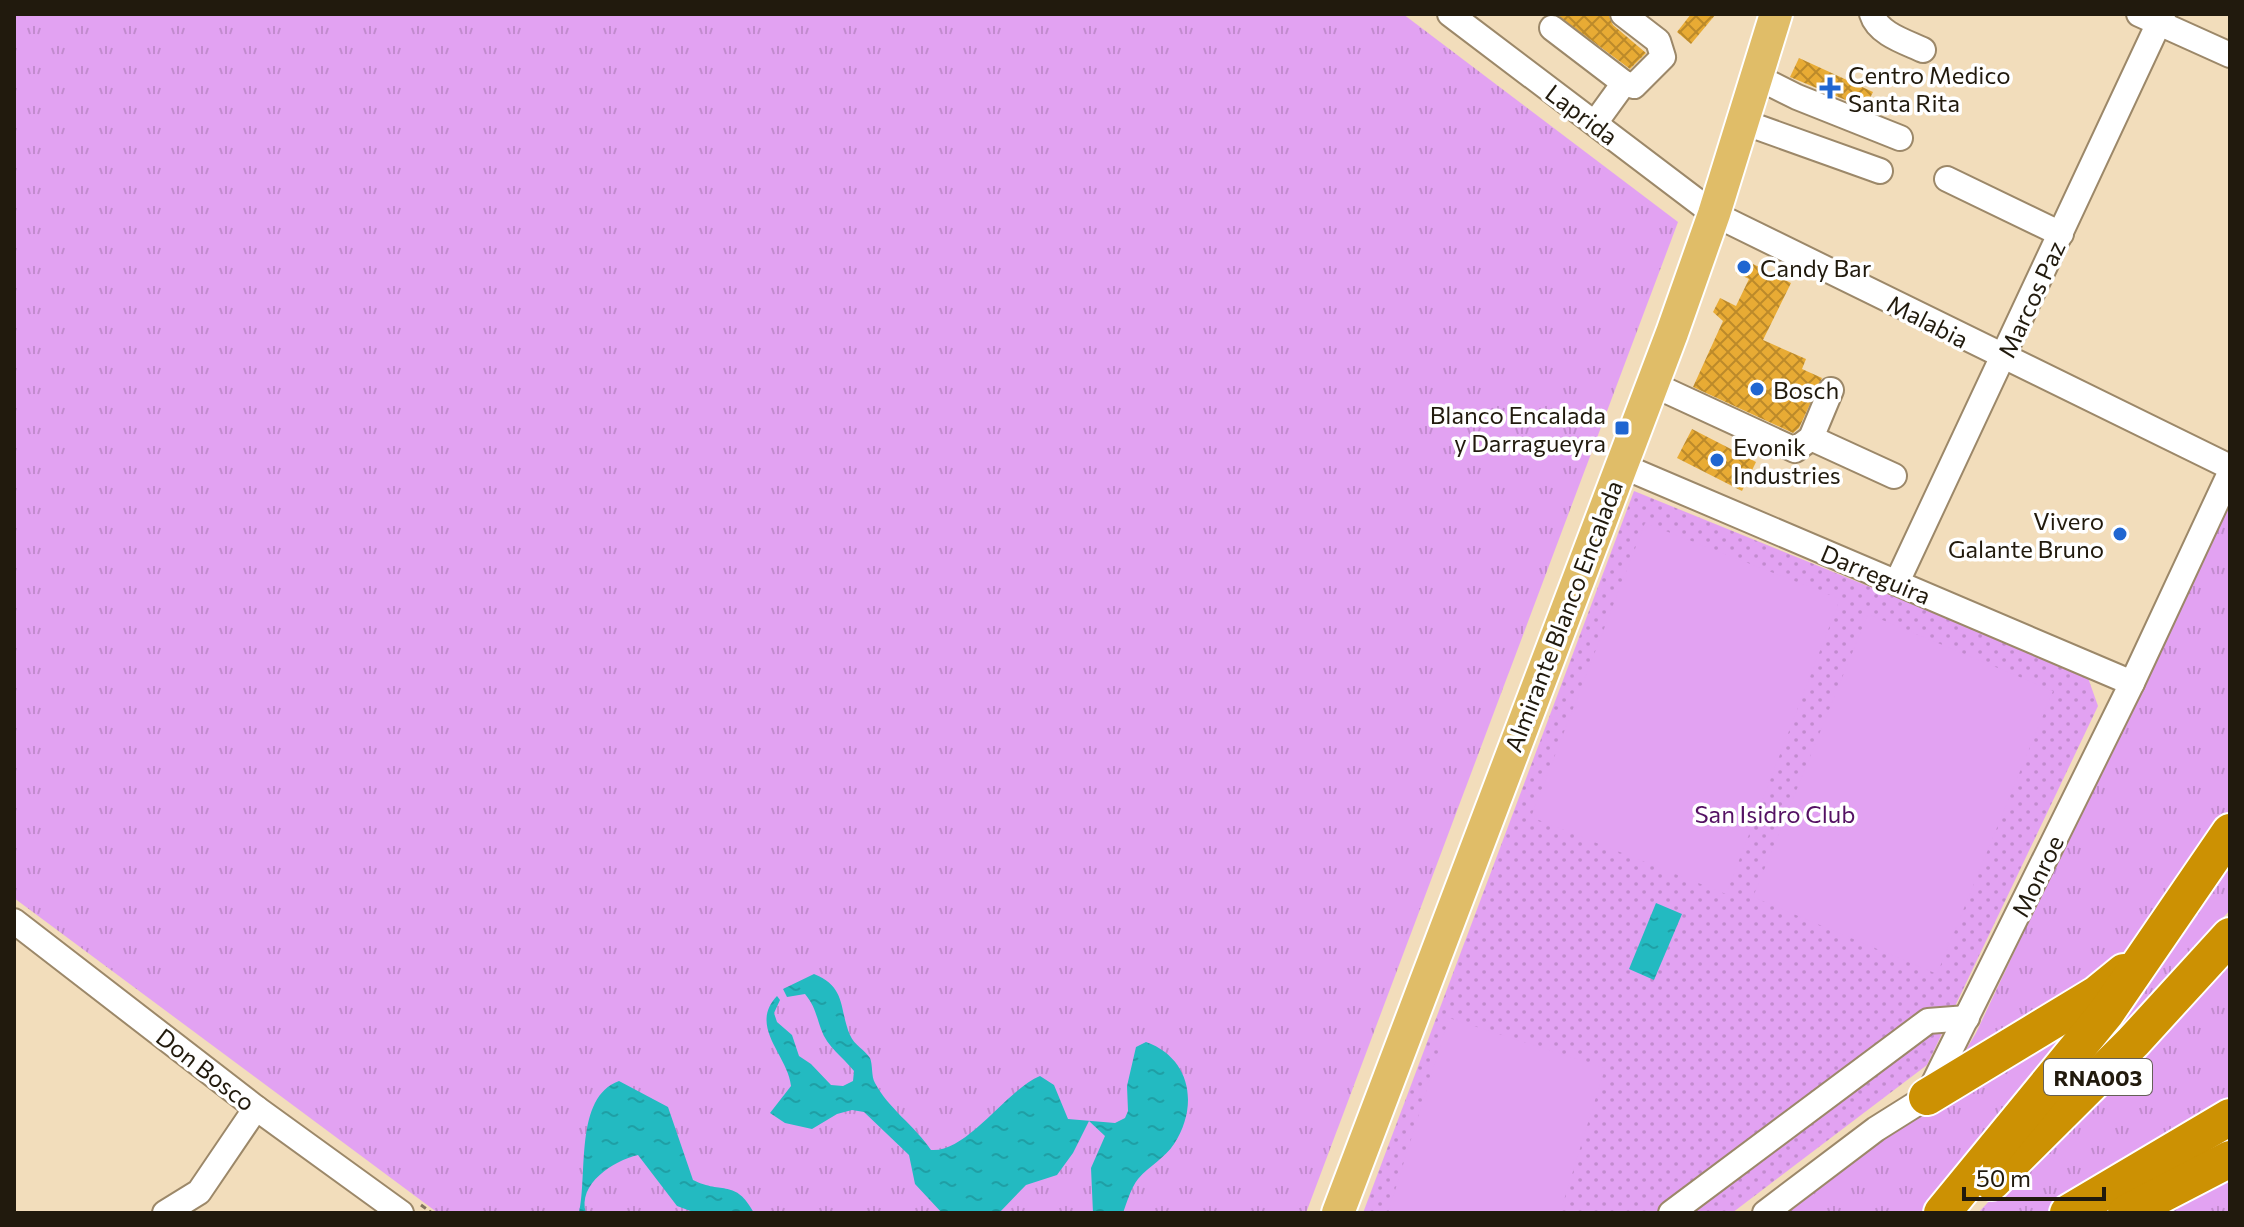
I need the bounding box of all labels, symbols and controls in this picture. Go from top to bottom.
place label: Centro Medico Santa Rita [1848,60,2011,117]
marker: Centro Medico Santa Rita [1819,77,1841,99]
street label: Laprida [1540,78,1624,150]
street label: Marcos Paz [1991,236,2071,362]
place label: Candy Bar [1760,253,1872,282]
marker: Candy Bar [1735,258,1753,276]
street label: Malabia [1883,288,1973,354]
place label: Bosch [1773,375,1839,404]
marker: Bosch [1748,380,1766,398]
place label: Blanco Encalada y Darragueyra [1430,400,1606,457]
marker: Blanco Encalada y Darragueyra [1613,419,1631,437]
place label: Evonik Industries [1733,432,1841,489]
marker: Evonik Industries [1708,451,1726,469]
street label: Almirante Blanco Encalada [1498,476,1628,756]
place label: Vivero Galante Bruno [1948,506,2104,563]
marker: Vivero Galante Bruno [2111,525,2129,543]
street label: Darreguira [1817,538,1935,610]
park label: San Isidro Club [1695,799,1855,828]
street label: Monroe [2005,830,2069,922]
street label: Don Bosco [151,1022,261,1116]
road number: RNA003 [2044,1059,2152,1095]
scale bar [1964,1151,2104,1201]
text: 50 m [1976,1163,2031,1192]

